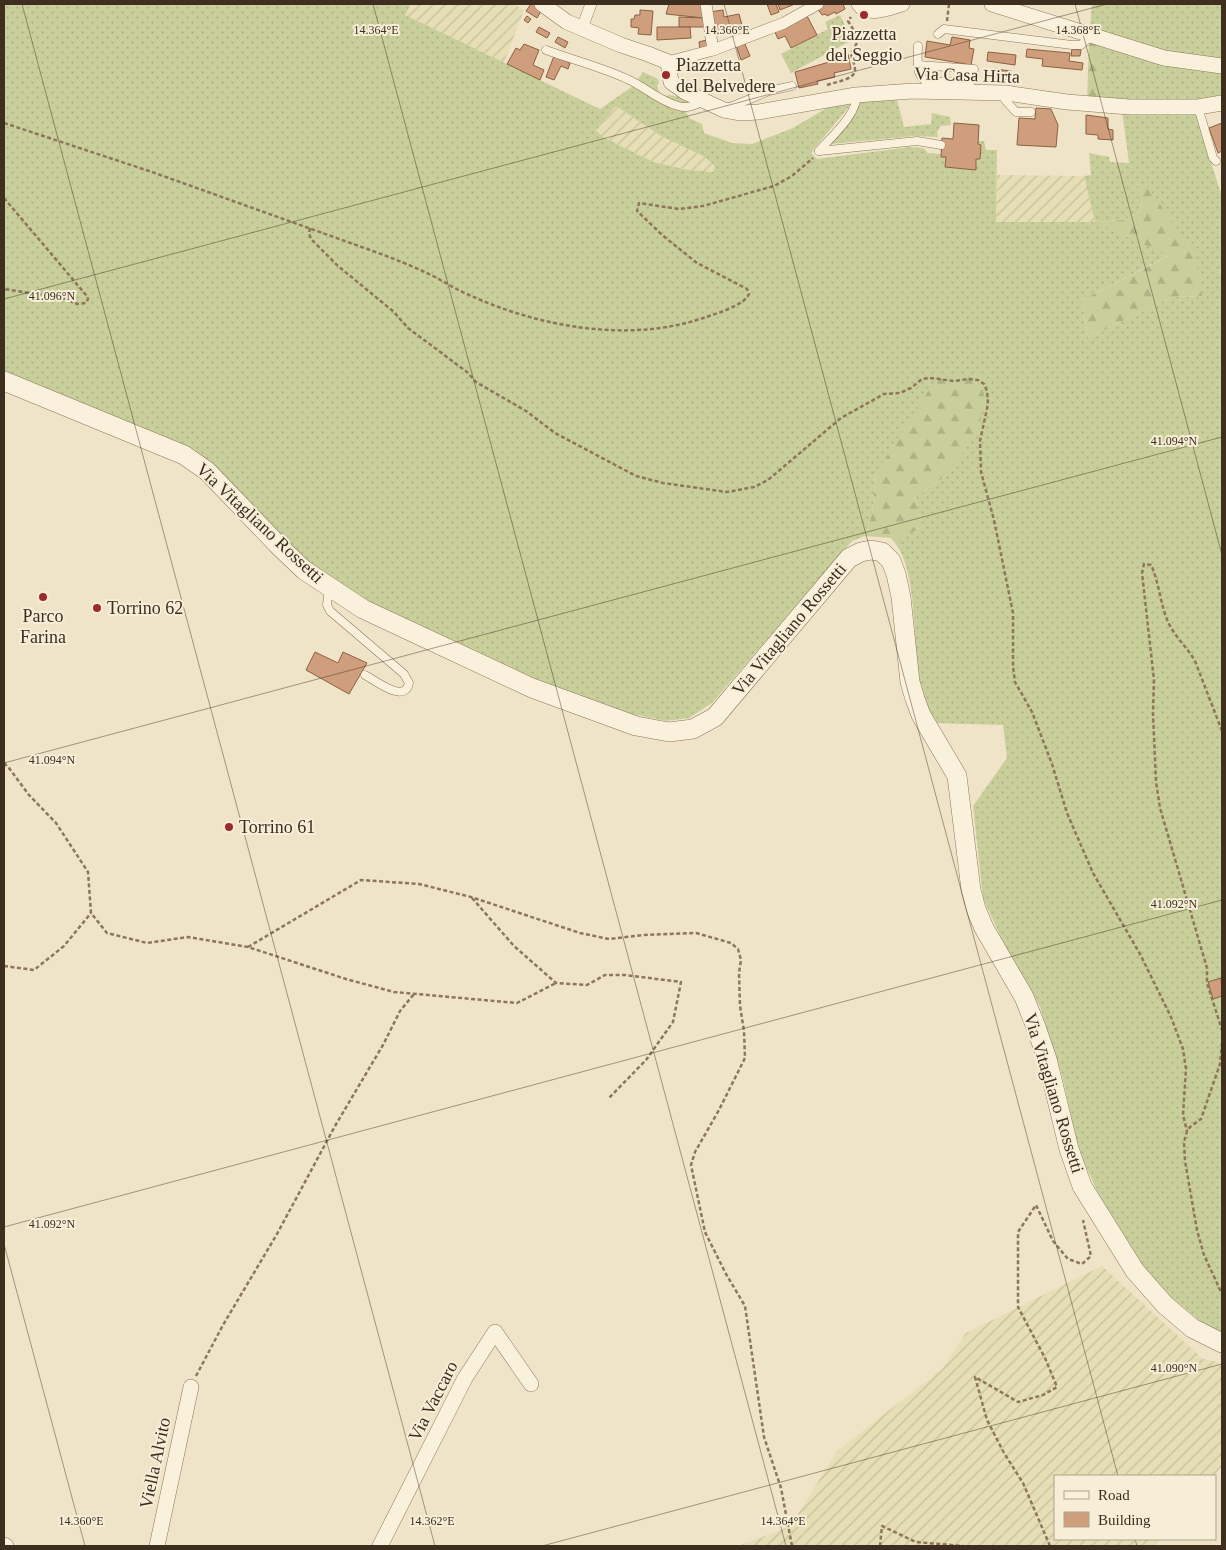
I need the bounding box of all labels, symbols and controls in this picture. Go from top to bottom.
marker: Piazzetta del Seggio [858,9,870,21]
text: 14.364°E [353,23,399,37]
text: 14.366°E [704,23,750,37]
text: 14.368°E [1055,23,1101,37]
place label: Piazzetta del Seggio [826,24,902,65]
place label: Piazzetta del Belvedere [676,55,775,96]
street label: Via Casa Hirta [914,63,1020,87]
marker: Piazzetta del Belvedere [660,69,672,81]
text: 41.096°N [29,289,76,303]
text: 41.094°N [1151,434,1198,448]
street label: Via Vitagliano Rossetti [192,459,328,587]
street label: Via Vitagliano Rossetti [728,559,850,699]
marker: Parco Farina [37,591,49,603]
place label: Torrino 62 [107,598,183,618]
marker: Torrino 62 [91,602,103,614]
place label: Parco Farina [20,606,66,647]
text: 41.094°N [29,753,76,767]
place label: Torrino 61 [239,817,315,837]
marker: Torrino 61 [223,821,235,833]
text: 41.092°N [1151,897,1198,911]
street label: Via Vitagliano Rossetti [1020,1010,1088,1176]
text: 41.092°N [29,1217,76,1231]
street label: Via Vaccaro [404,1358,462,1444]
text: 41.090°N [1151,1361,1198,1375]
street label: Viella Alvito [136,1416,174,1510]
legend [1054,1475,1216,1540]
text: Road [1098,1487,1130,1503]
text: Building [1098,1512,1151,1528]
text: 14.360°E [58,1514,104,1528]
text: 14.362°E [409,1514,455,1528]
text: 14.364°E [760,1514,806,1528]

